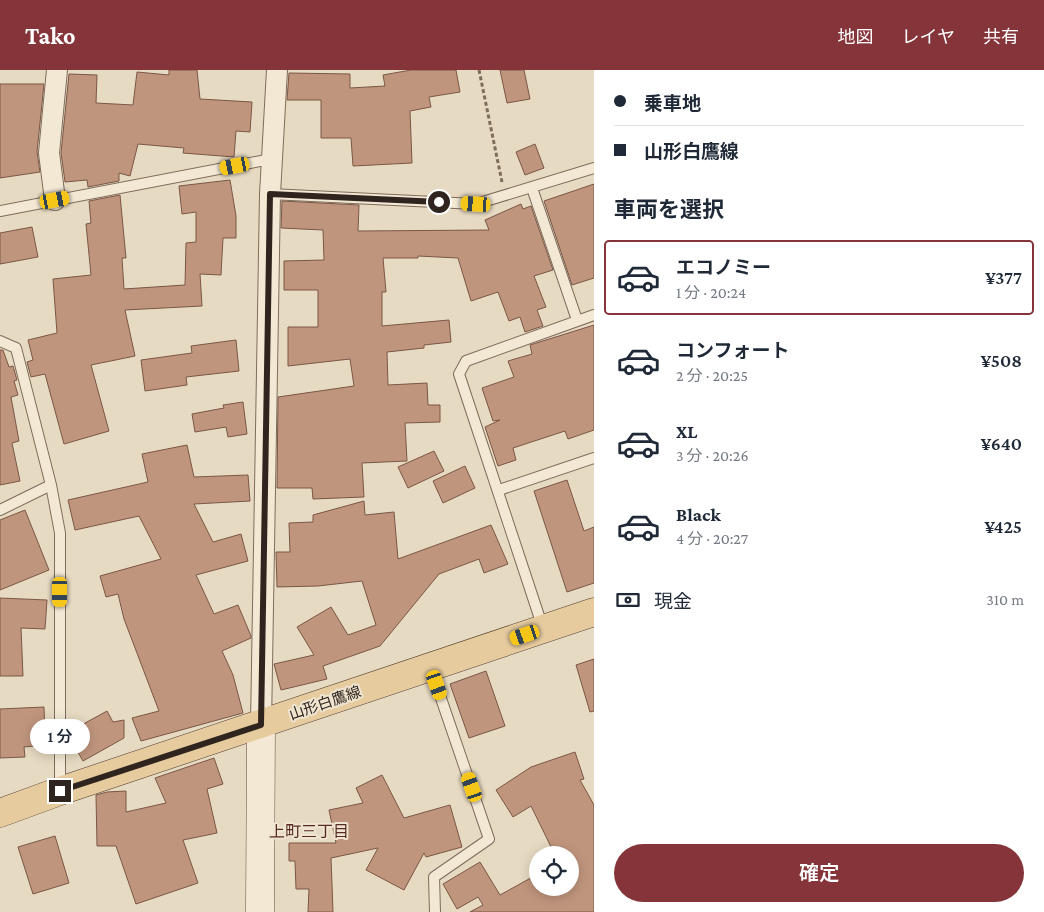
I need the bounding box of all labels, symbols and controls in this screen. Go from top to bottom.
text: Tako [25,22,75,49]
text: 地図 [838,27,874,47]
text: レイヤ [902,27,955,47]
text: 共有 [983,27,1019,47]
text: 乗車地 [644,93,701,114]
text: 山形白鷹線 [644,141,739,162]
car [218,156,251,176]
car [38,190,71,210]
route start [428,191,450,213]
car [460,196,491,212]
text: 車両を選択 [614,197,724,222]
icon: car [616,255,661,300]
text: エコノミー [676,257,771,278]
text: ¥377 [985,267,1022,288]
text: 1 分 · 20:24 [676,284,746,301]
icon: car [616,338,661,383]
text: コンフォート [676,340,789,361]
text: ¥508 [981,350,1022,371]
text: 2 分 · 20:25 [676,367,748,384]
icon: car [616,421,661,466]
text: XL [676,421,698,442]
text: ¥640 [981,433,1022,454]
text: 3 分 · 20:26 [676,447,749,464]
icon: car [616,504,661,549]
text: Black [676,504,721,525]
text: ¥425 [985,516,1022,537]
text: 4 分 · 20:27 [676,530,748,547]
car [52,577,67,607]
icon: cash [614,586,642,614]
text: 現金 [654,591,692,612]
text: 310 m [986,591,1024,608]
car [508,623,541,647]
car [425,668,448,702]
street label: 山形白鷹線 [287,683,363,723]
callout: 1 分 [30,718,90,754]
text: 1 分 [48,728,72,745]
car [460,770,483,804]
route end [49,780,71,802]
district label: 上町三丁目 [269,823,349,840]
button: 確定 [614,844,1024,902]
map controls [529,846,579,896]
button: locate [529,846,579,896]

